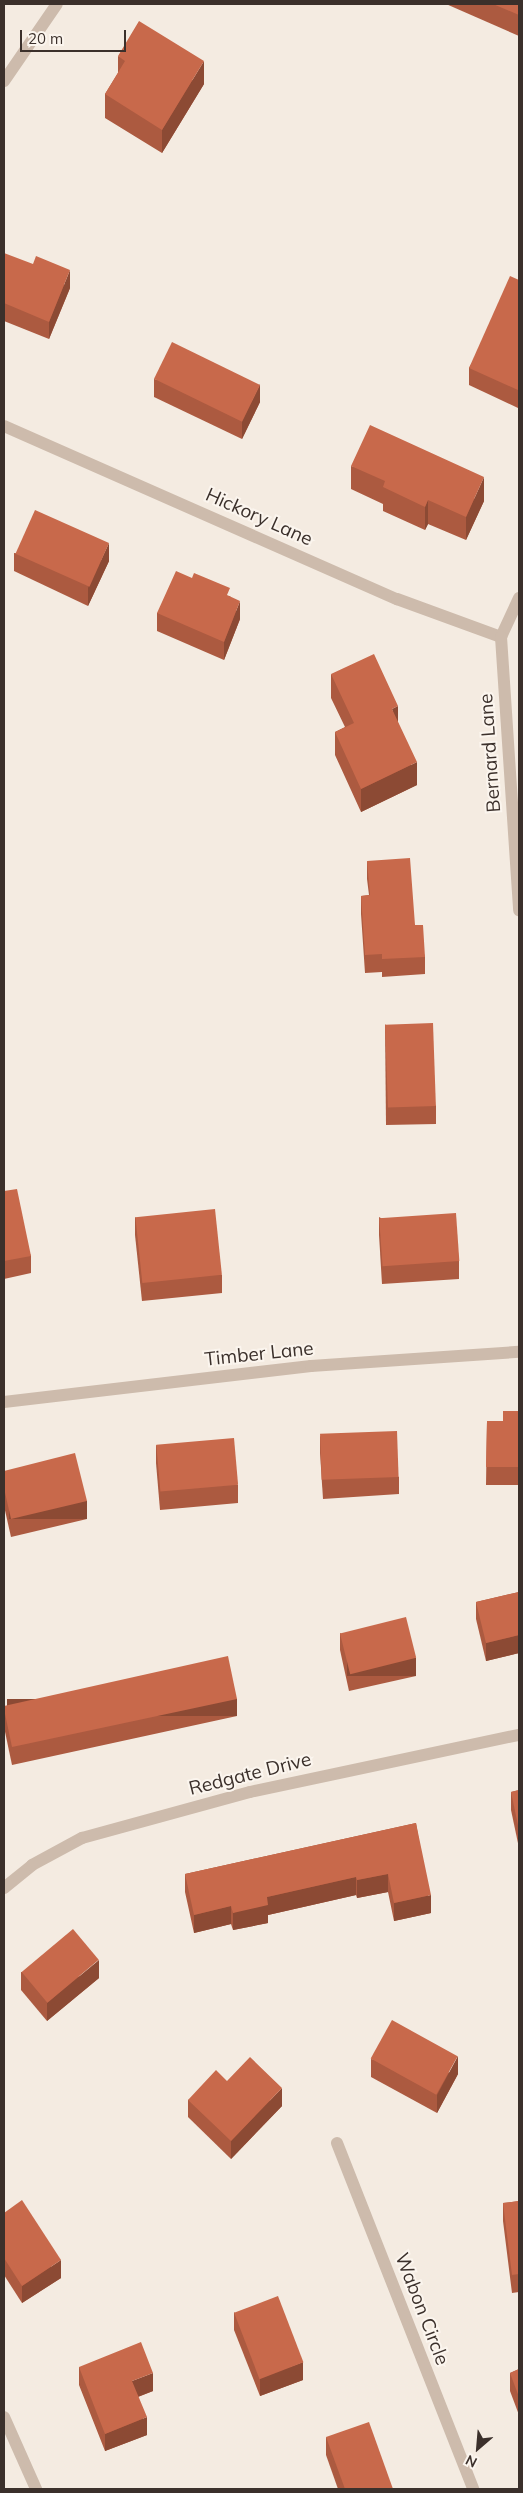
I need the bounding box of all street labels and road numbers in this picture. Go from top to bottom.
street label: Hickory Lane [202,483,316,551]
street label: Bernard Lane [474,693,506,813]
street label: Timber Lane [203,1337,315,1371]
street label: Redgate Drive [186,1748,314,1800]
street label: Wabon Circle [390,2250,454,2368]

